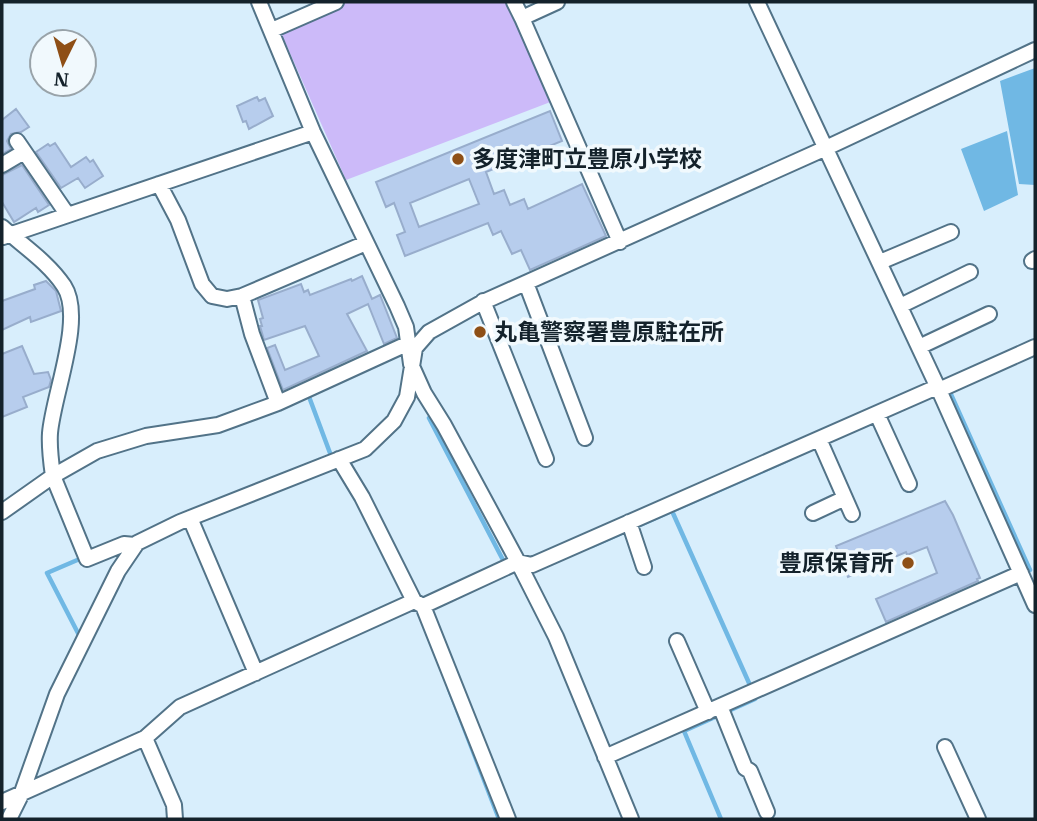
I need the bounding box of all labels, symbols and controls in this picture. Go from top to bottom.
north arrow [28,28,98,98]
text: N [53,67,70,93]
place label: 多度津町立豊原小学校 [472,143,702,173]
marker: 多度津町立豊原小学校 [450,151,466,167]
place label: 丸亀警察署豊原駐在所 [494,316,724,346]
marker: 丸亀警察署豊原駐在所 [472,324,488,340]
place label: 豊原保育所 [779,547,894,577]
marker: 豊原保育所 [900,555,916,571]

